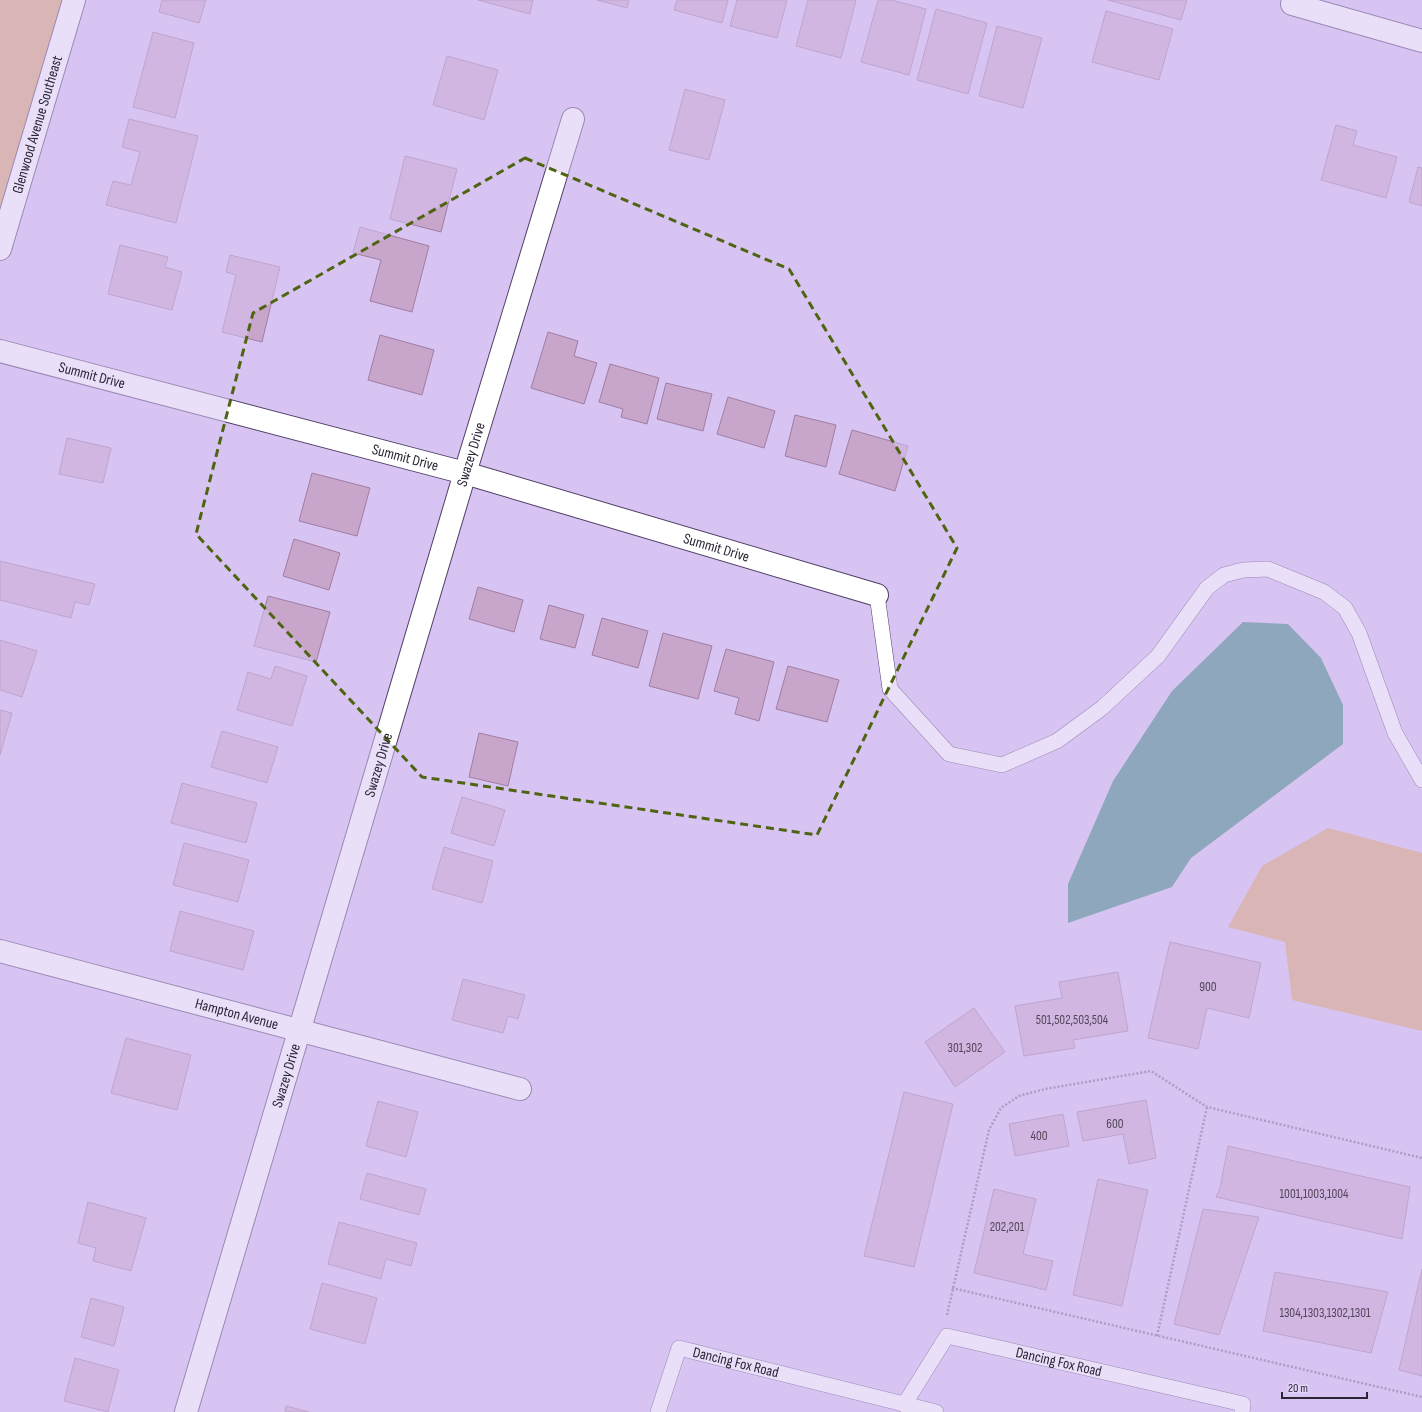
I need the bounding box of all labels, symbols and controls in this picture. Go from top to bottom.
street label: Glenwood Avenue Southeast [8,53,67,196]
street label: Summit Drive [56,358,127,393]
street label: Swazey Drive [453,420,490,489]
street label: Summit Drive [370,440,440,476]
street label: Summit Drive [681,529,752,567]
street label: Swazey Drive [360,731,397,799]
house number: 900 [1199,979,1217,995]
street label: Hampton Avenue [193,994,280,1034]
house number: 501,502,503,504 [1036,1012,1109,1028]
house number: 301,302 [948,1040,982,1056]
street label: Swazey Drive [268,1041,305,1110]
house number: 600 [1106,1116,1124,1132]
house number: 400 [1030,1128,1048,1144]
house number: 1001,1003,1004 [1280,1186,1349,1202]
house number: 202,201 [990,1219,1025,1235]
house number: 1304,1303,1302,1301 [1279,1305,1371,1321]
street label: Dancing Fox Road [691,1343,781,1382]
street label: Dancing Fox Road [1014,1343,1104,1381]
scale bar [1282,1374,1367,1400]
text: 20 m [1288,1381,1308,1396]

